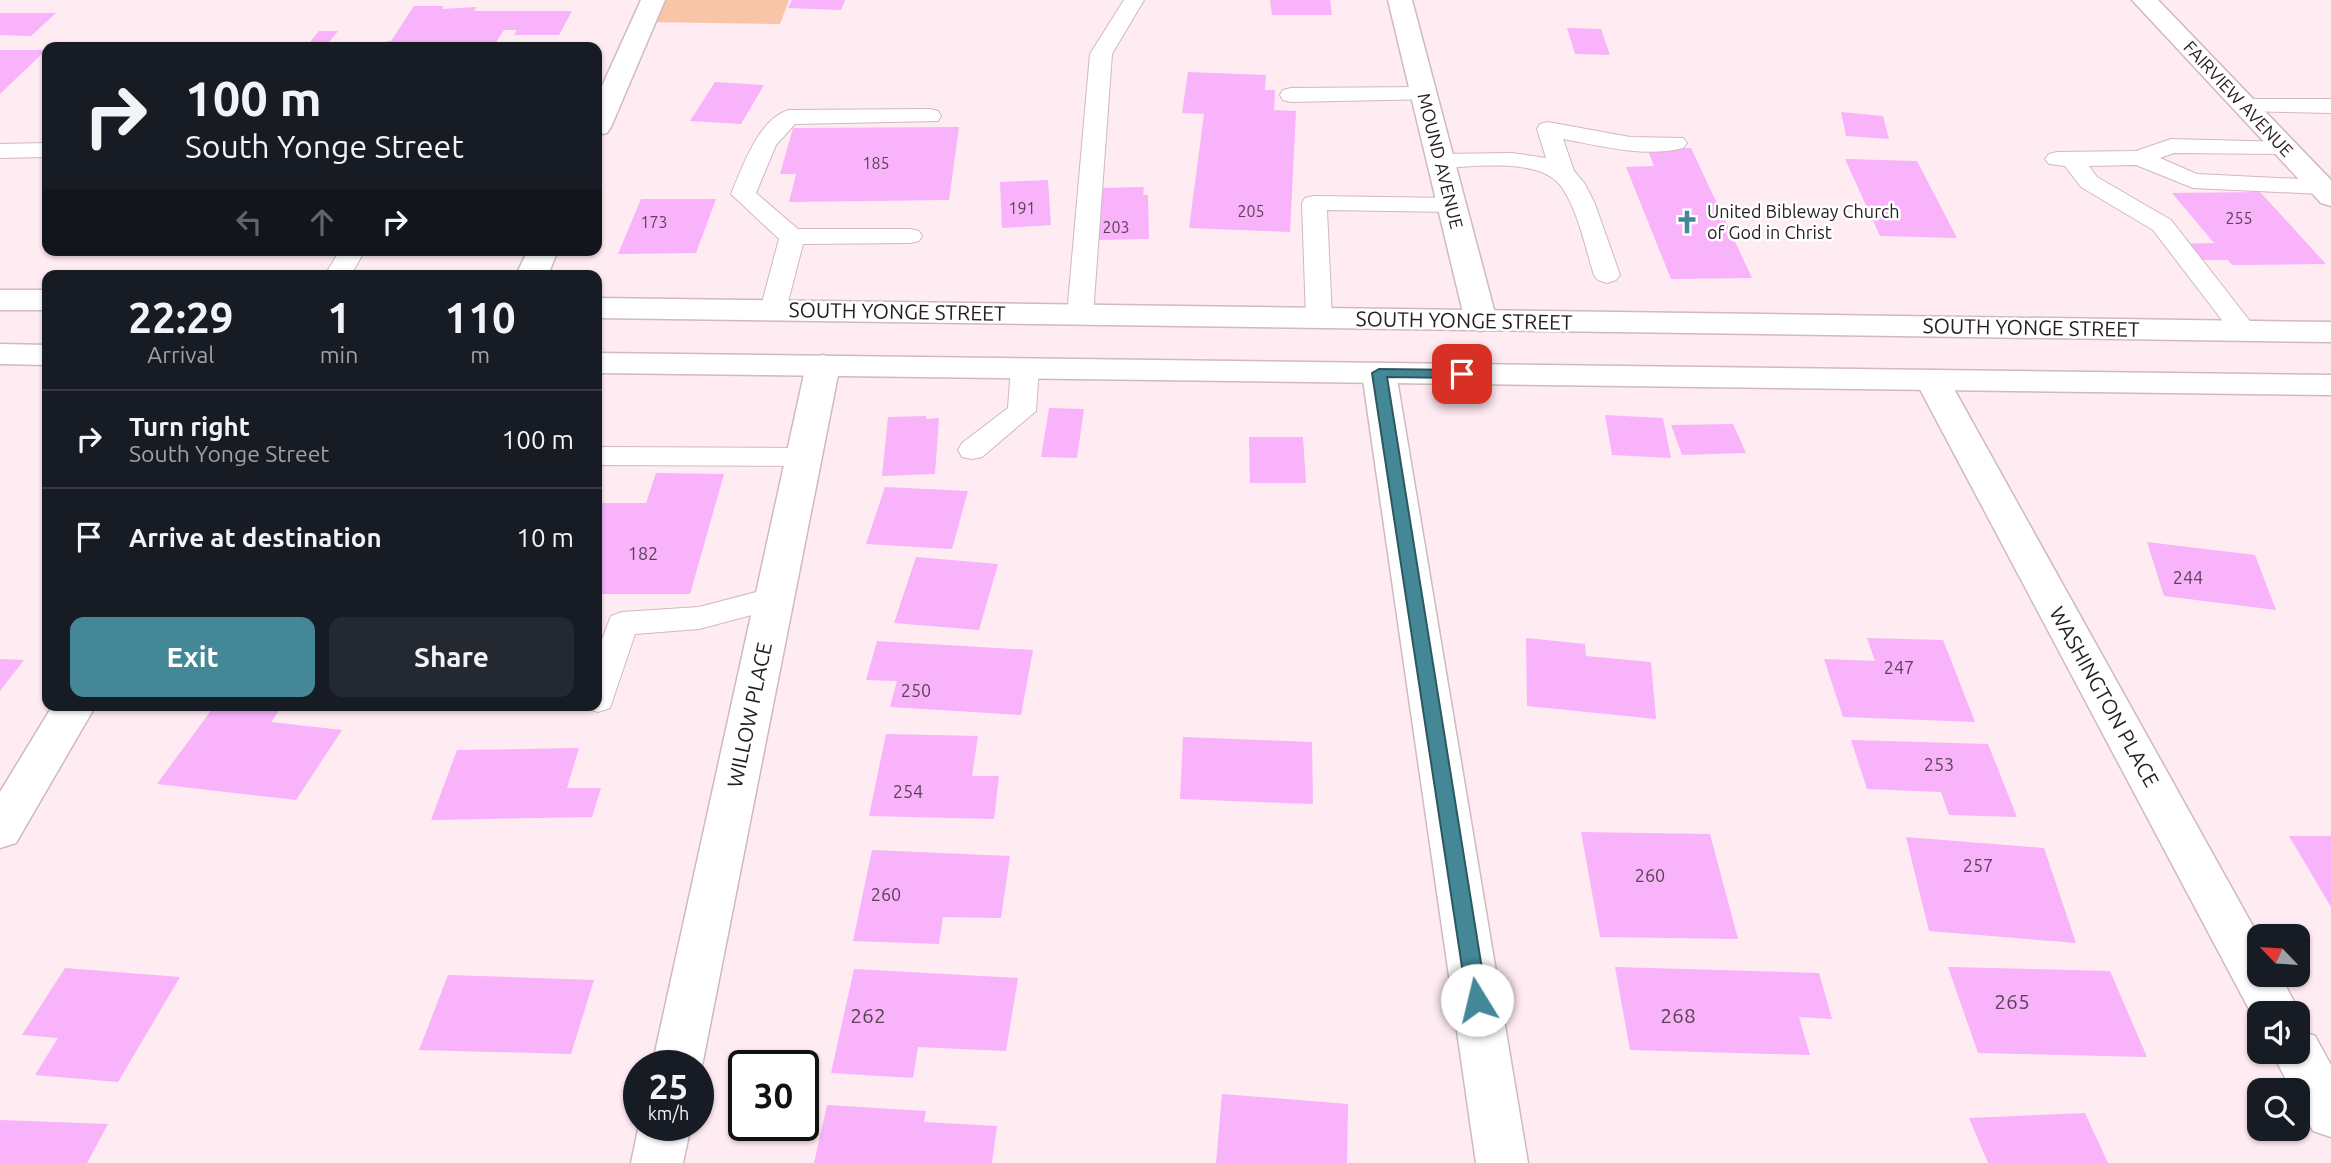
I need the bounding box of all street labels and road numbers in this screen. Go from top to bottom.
street label: FAIRVIEW AVENUE [2180,36,2297,160]
street label: MOUND AVENUE [1414,91,1468,231]
street label: SOUTH YONGE STREET [788,297,1006,325]
street label: SOUTH YONGE STREET [1355,306,1573,334]
street label: SOUTH YONGE STREET [1922,313,2140,341]
street label: WASHINGTON PLACE [2045,602,2164,791]
street label: WILLOW PLACE [722,640,776,790]

